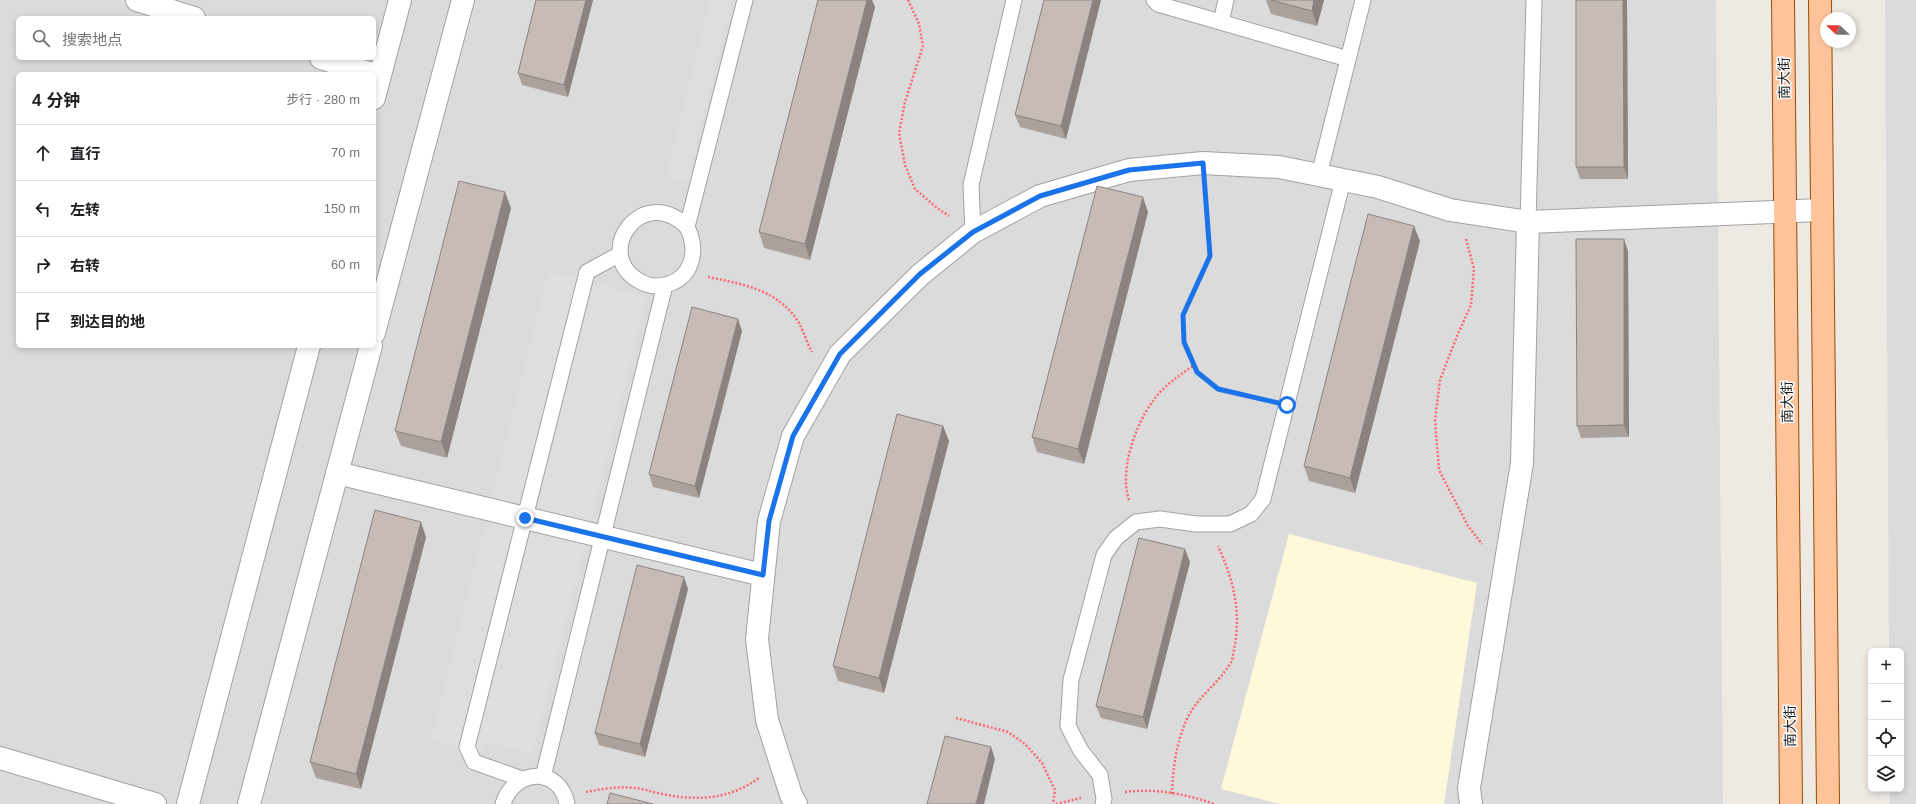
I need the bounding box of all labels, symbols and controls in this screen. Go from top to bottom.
north arrow [1820,12,1856,48]
search box [16,16,376,60]
icon: search [30,27,52,49]
text: 搜索地点 [62,31,122,48]
street label: 南大街 [1776,57,1792,99]
text: 4 分钟 [32,91,80,110]
text: 步行 · 280 m [286,92,360,107]
icon: ahead [32,142,54,164]
text: 直行 [70,145,100,162]
text: 70 m [331,145,360,160]
icon: left [32,198,54,220]
text: 左转 [70,201,100,218]
text: 150 m [324,201,360,216]
icon: right [32,254,54,276]
text: 右转 [70,257,100,274]
text: 60 m [331,257,360,272]
icon: arrive [32,310,54,332]
text: 到达目的地 [70,313,145,330]
street label: 南大街 [1779,381,1795,423]
route start [1278,396,1296,414]
route end [516,509,534,527]
map controls [1868,648,1904,792]
button: + [1868,648,1904,684]
button: − [1868,684,1904,720]
street label: 南大街 [1782,705,1798,747]
button: locate [1868,720,1904,756]
button: layers [1868,756,1904,792]

